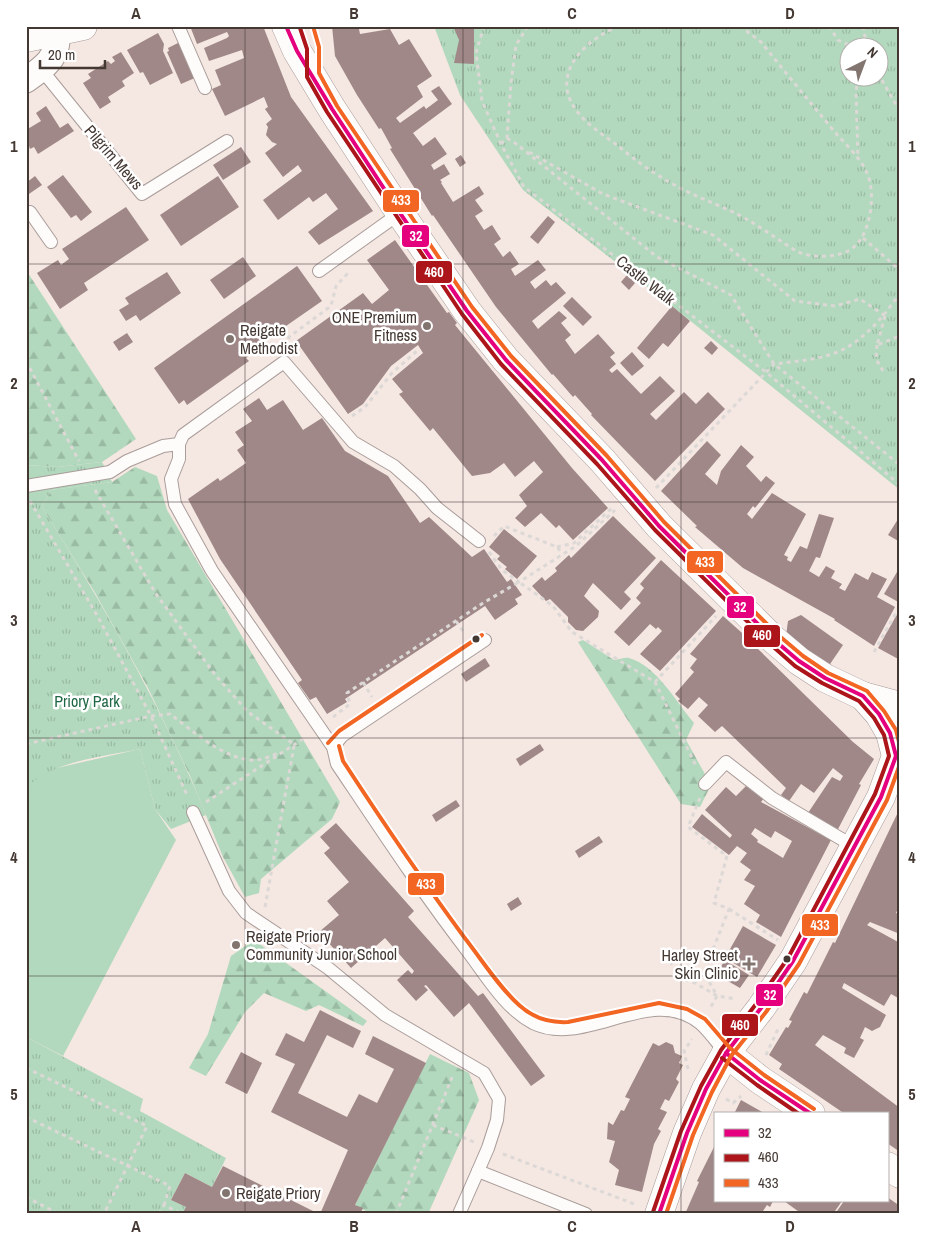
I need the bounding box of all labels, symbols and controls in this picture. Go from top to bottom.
text: A [131,2,141,24]
text: B [349,2,359,24]
text: C [567,2,577,24]
text: D [785,2,795,24]
scale bar [40,38,105,70]
north arrow [838,38,888,88]
text: N [864,43,882,62]
text: 20 m [48,44,75,65]
street label: Pilgrim Mews [80,120,148,194]
text: 1 [10,135,18,157]
text: 1 [908,135,916,157]
line badge: 433 [382,189,420,213]
text: 433 [391,191,411,209]
line badge: 32 [401,224,430,248]
text: 32 [410,227,422,245]
street label: Castle Walk [612,250,680,310]
line badge: 460 [415,260,453,284]
text: 460 [424,263,444,281]
place label: ONE Premium Fitness [332,306,417,346]
place label: Reigate Methodist [240,319,298,359]
marker: ONE Premium Fitness [421,320,433,332]
marker: Reigate Methodist [224,333,236,345]
text: 2 [10,372,18,394]
text: 2 [908,372,916,394]
line badge: 433 [686,550,724,574]
text: 433 [695,553,715,571]
line badge: 32 [726,595,755,619]
text: 32 [734,598,746,616]
text: 3 [10,609,18,631]
text: 3 [908,609,916,631]
line badge: 460 [743,624,781,648]
text: 460 [752,626,772,644]
unlabelled marker [471,634,481,644]
park label: Priory Park [54,690,120,712]
text: 4 [10,846,18,868]
text: 4 [908,846,916,868]
line badge: 433 [407,872,445,896]
text: 433 [416,875,436,893]
line badge: 433 [801,913,839,937]
text: 433 [810,916,830,934]
place label: Reigate Priory Community Junior School [246,925,397,965]
marker: Reigate Priory Community Junior School [230,939,242,951]
place label: Harley Street Skin Clinic [661,944,738,984]
unlabelled marker [782,954,792,964]
marker: Harley Street Skin Clinic [742,957,756,971]
line badge: 32 [755,983,784,1007]
text: 32 [764,986,776,1004]
line badge: 460 [721,1013,759,1037]
text: 460 [730,1016,750,1034]
text: 5 [10,1083,18,1105]
text: 5 [908,1083,916,1105]
legend [714,1112,888,1202]
text: 32 [758,1122,772,1143]
text: 460 [758,1146,779,1167]
text: 433 [758,1172,779,1193]
place label: Reigate Priory [236,1182,321,1204]
marker: Reigate Priory [220,1187,232,1199]
text: A [131,1215,141,1237]
text: B [349,1215,359,1237]
text: C [567,1215,577,1237]
text: D [785,1215,795,1237]

